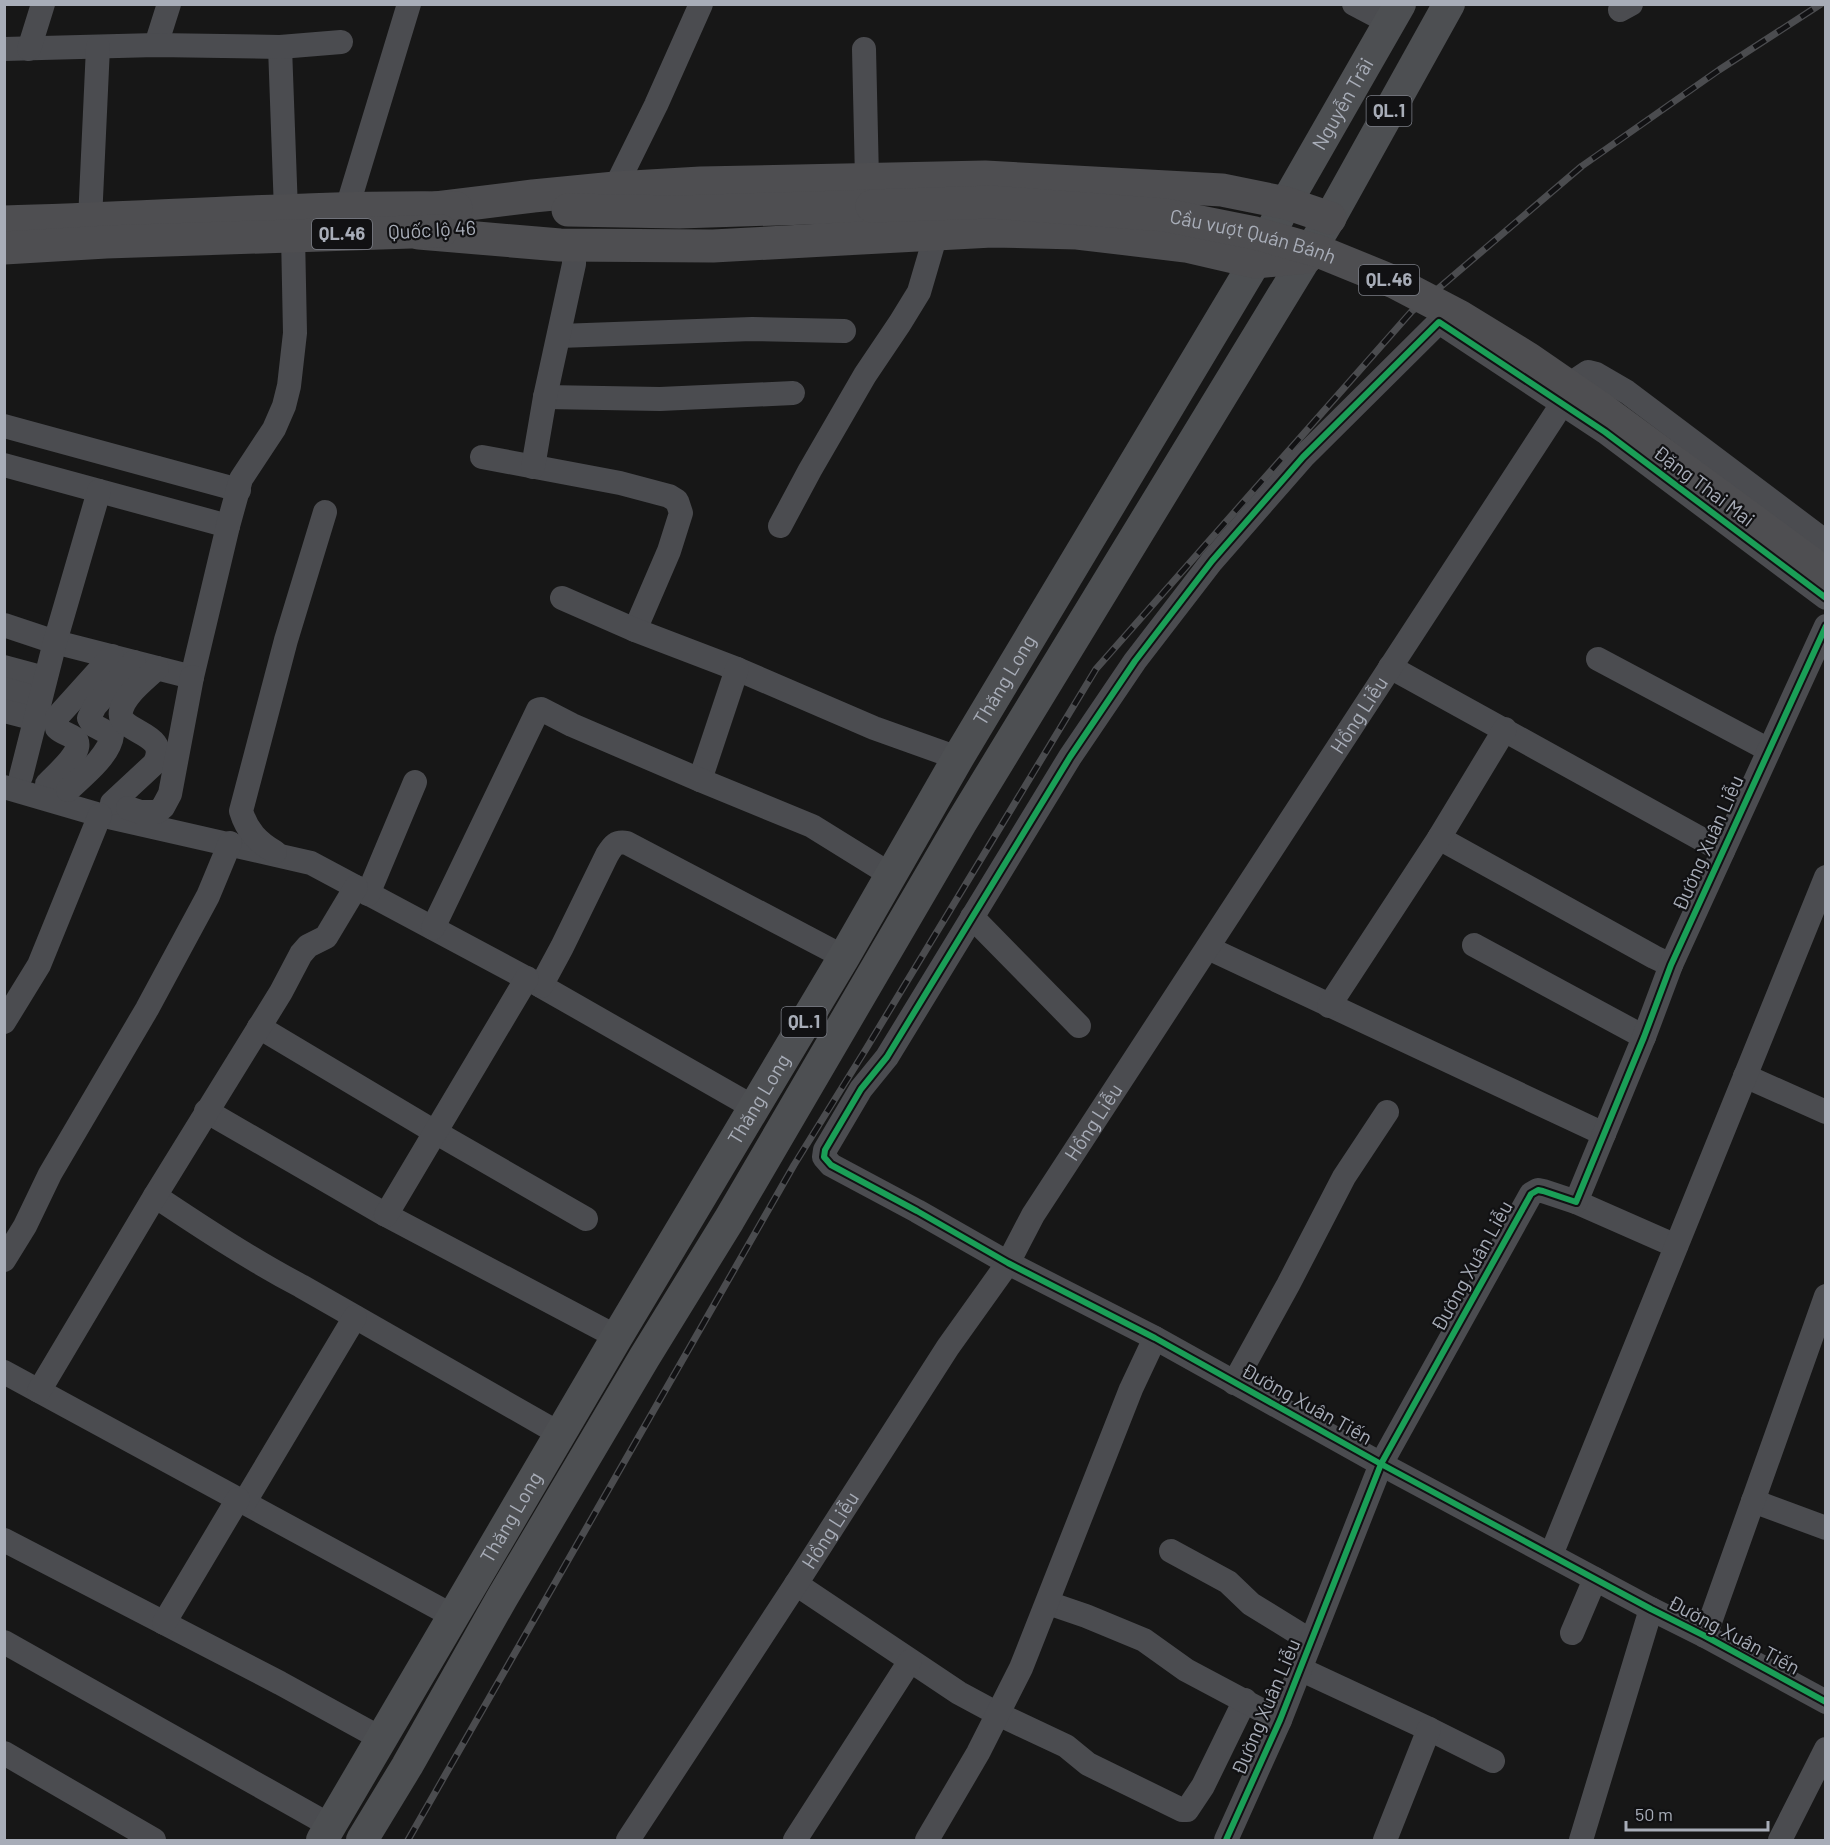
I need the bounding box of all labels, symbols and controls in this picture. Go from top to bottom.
street label: Nguyễn Trãi [1306,53,1378,154]
road number: QL.1 [1366,96,1412,126]
street label: Cầu vượt Quán Bánh [1168,203,1340,268]
street label: Quốc lộ 46 [387,215,477,243]
road number: QL.46 [312,219,372,249]
road number: QL.46 [1359,265,1419,295]
street label: Đặng Thai Mai [1649,439,1760,531]
street label: Thăng Long [967,630,1040,729]
street label: Hồng Liễu [1324,671,1392,758]
street label: Đường Xuân Liễu [1666,771,1748,914]
road number: QL.1 [782,1007,826,1037]
street label: Thăng Long [722,1049,794,1149]
street label: Hồng Liễu [1059,1078,1127,1165]
street label: Đường Xuân Liễu [1425,1196,1517,1335]
street label: Đường Xuân Tiến [1238,1357,1377,1449]
street label: Thăng Long [474,1467,546,1567]
street label: Hồng Liễu [796,1487,863,1573]
street label: Đường Xuân Tiến [1665,1589,1804,1679]
street label: Đường Xuân Liễu [1226,1635,1305,1778]
scale bar [1626,1794,1768,1832]
text: 50 m [1635,1803,1673,1825]

